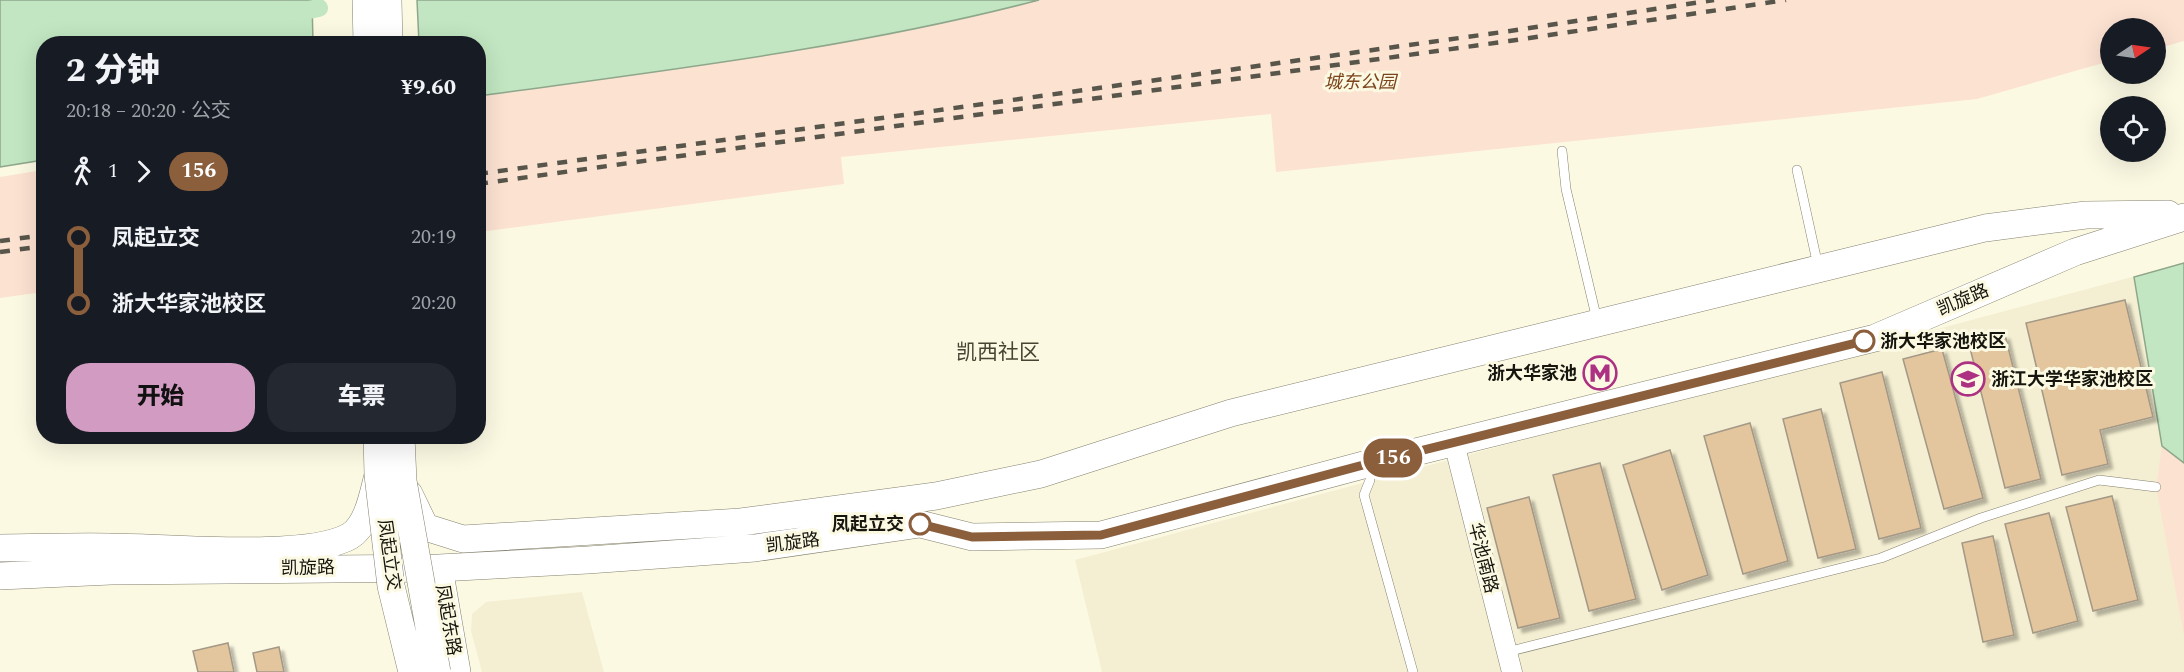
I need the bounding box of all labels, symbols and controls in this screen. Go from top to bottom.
north arrow [2100,18,2166,84]
map controls [2100,18,2166,162]
text: 2 分钟 [66,46,160,96]
park label: 城东公园 [1324,69,1399,96]
text: ¥9.60 [401,71,456,104]
text: 20:18 – 20:20 · 公交 [66,96,231,126]
button: locate [2100,96,2166,162]
icon: walk [66,155,99,188]
icon: forward [127,155,160,188]
text: 156 [181,155,216,187]
text: 1 [108,156,118,186]
text: 凤起立交 [112,222,200,255]
text: 20:19 [411,222,456,252]
street label: 凯旋路 [1933,277,1993,323]
text: 浙大华家池校区 [112,288,266,321]
text: 20:20 [411,288,456,318]
place label: 浙大华家池校区 [1880,328,2006,355]
marker: 浙大华家池校区 [1853,330,1875,352]
district label: 凯西社区 [956,337,1040,369]
metro station icon: 浙大华家池 [1582,355,1618,391]
place label: 浙大华家池 [1487,360,1577,387]
school or university icon: 浙江大学华家池校区 [1950,361,1986,397]
button: 开始 [66,363,255,432]
button: 车票 [267,363,456,432]
place label: 浙江大学华家池校区 [1991,366,2153,393]
line badge: 156 [1358,438,1428,478]
text: 156 [1375,442,1411,474]
place label: 凤起立交 [832,511,904,538]
marker: 凤起立交 [909,513,931,535]
street label: 凤起立交 [371,517,407,593]
street label: 华池南路 [1461,520,1505,596]
street label: 凯旋路 [765,526,821,560]
street label: 凯旋路 [281,554,335,582]
street label: 凤起东路 [428,582,468,658]

